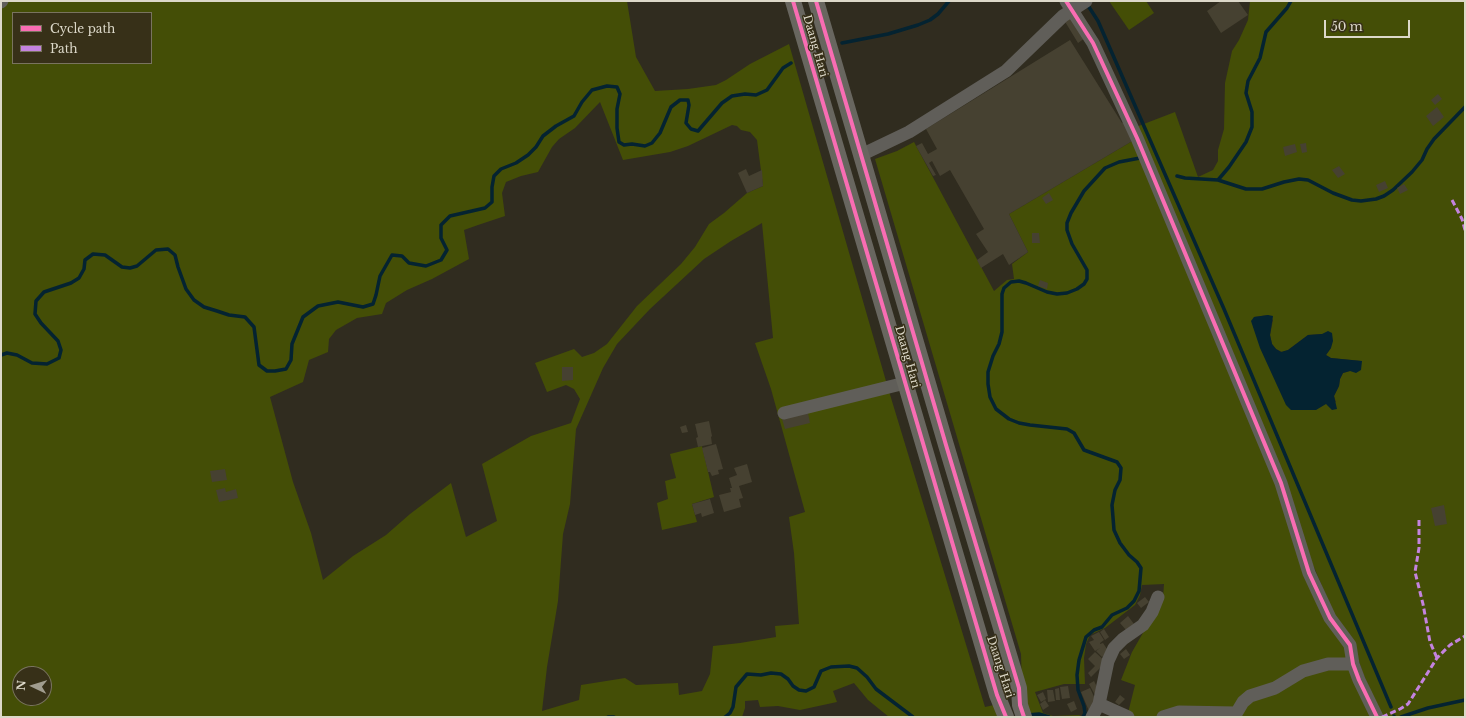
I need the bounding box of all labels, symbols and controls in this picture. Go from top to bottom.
legend [12,12,152,64]
scale bar [1326,12,1412,38]
street label: Daang Hari [800,13,830,79]
text: 50 m [1331,19,1363,34]
text: Cycle path [50,21,115,36]
text: Path [50,41,78,56]
street label: Daang Hari [892,324,922,390]
street label: Daang Hari [984,634,1016,700]
north arrow [12,666,52,706]
text: N [14,680,28,691]

